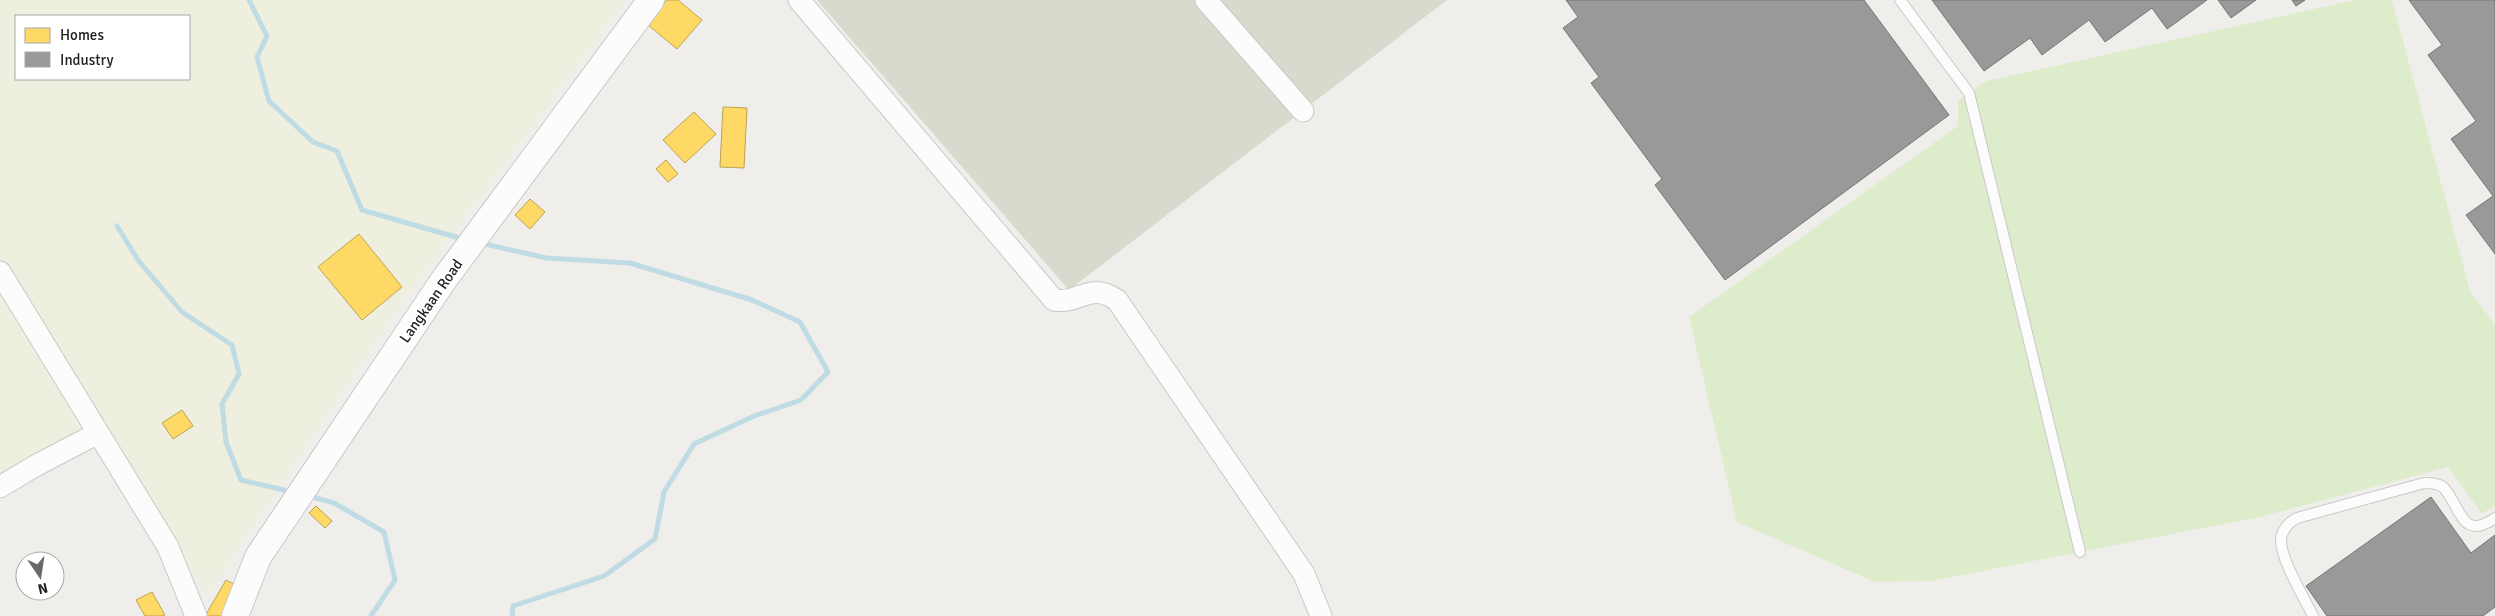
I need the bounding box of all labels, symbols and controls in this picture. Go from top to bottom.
legend [15,15,190,80]
text: Homes [60,26,104,44]
text: Industry [60,51,113,69]
street label: Langkaan Road [396,256,466,346]
north arrow [15,551,65,601]
text: N [36,579,49,598]

